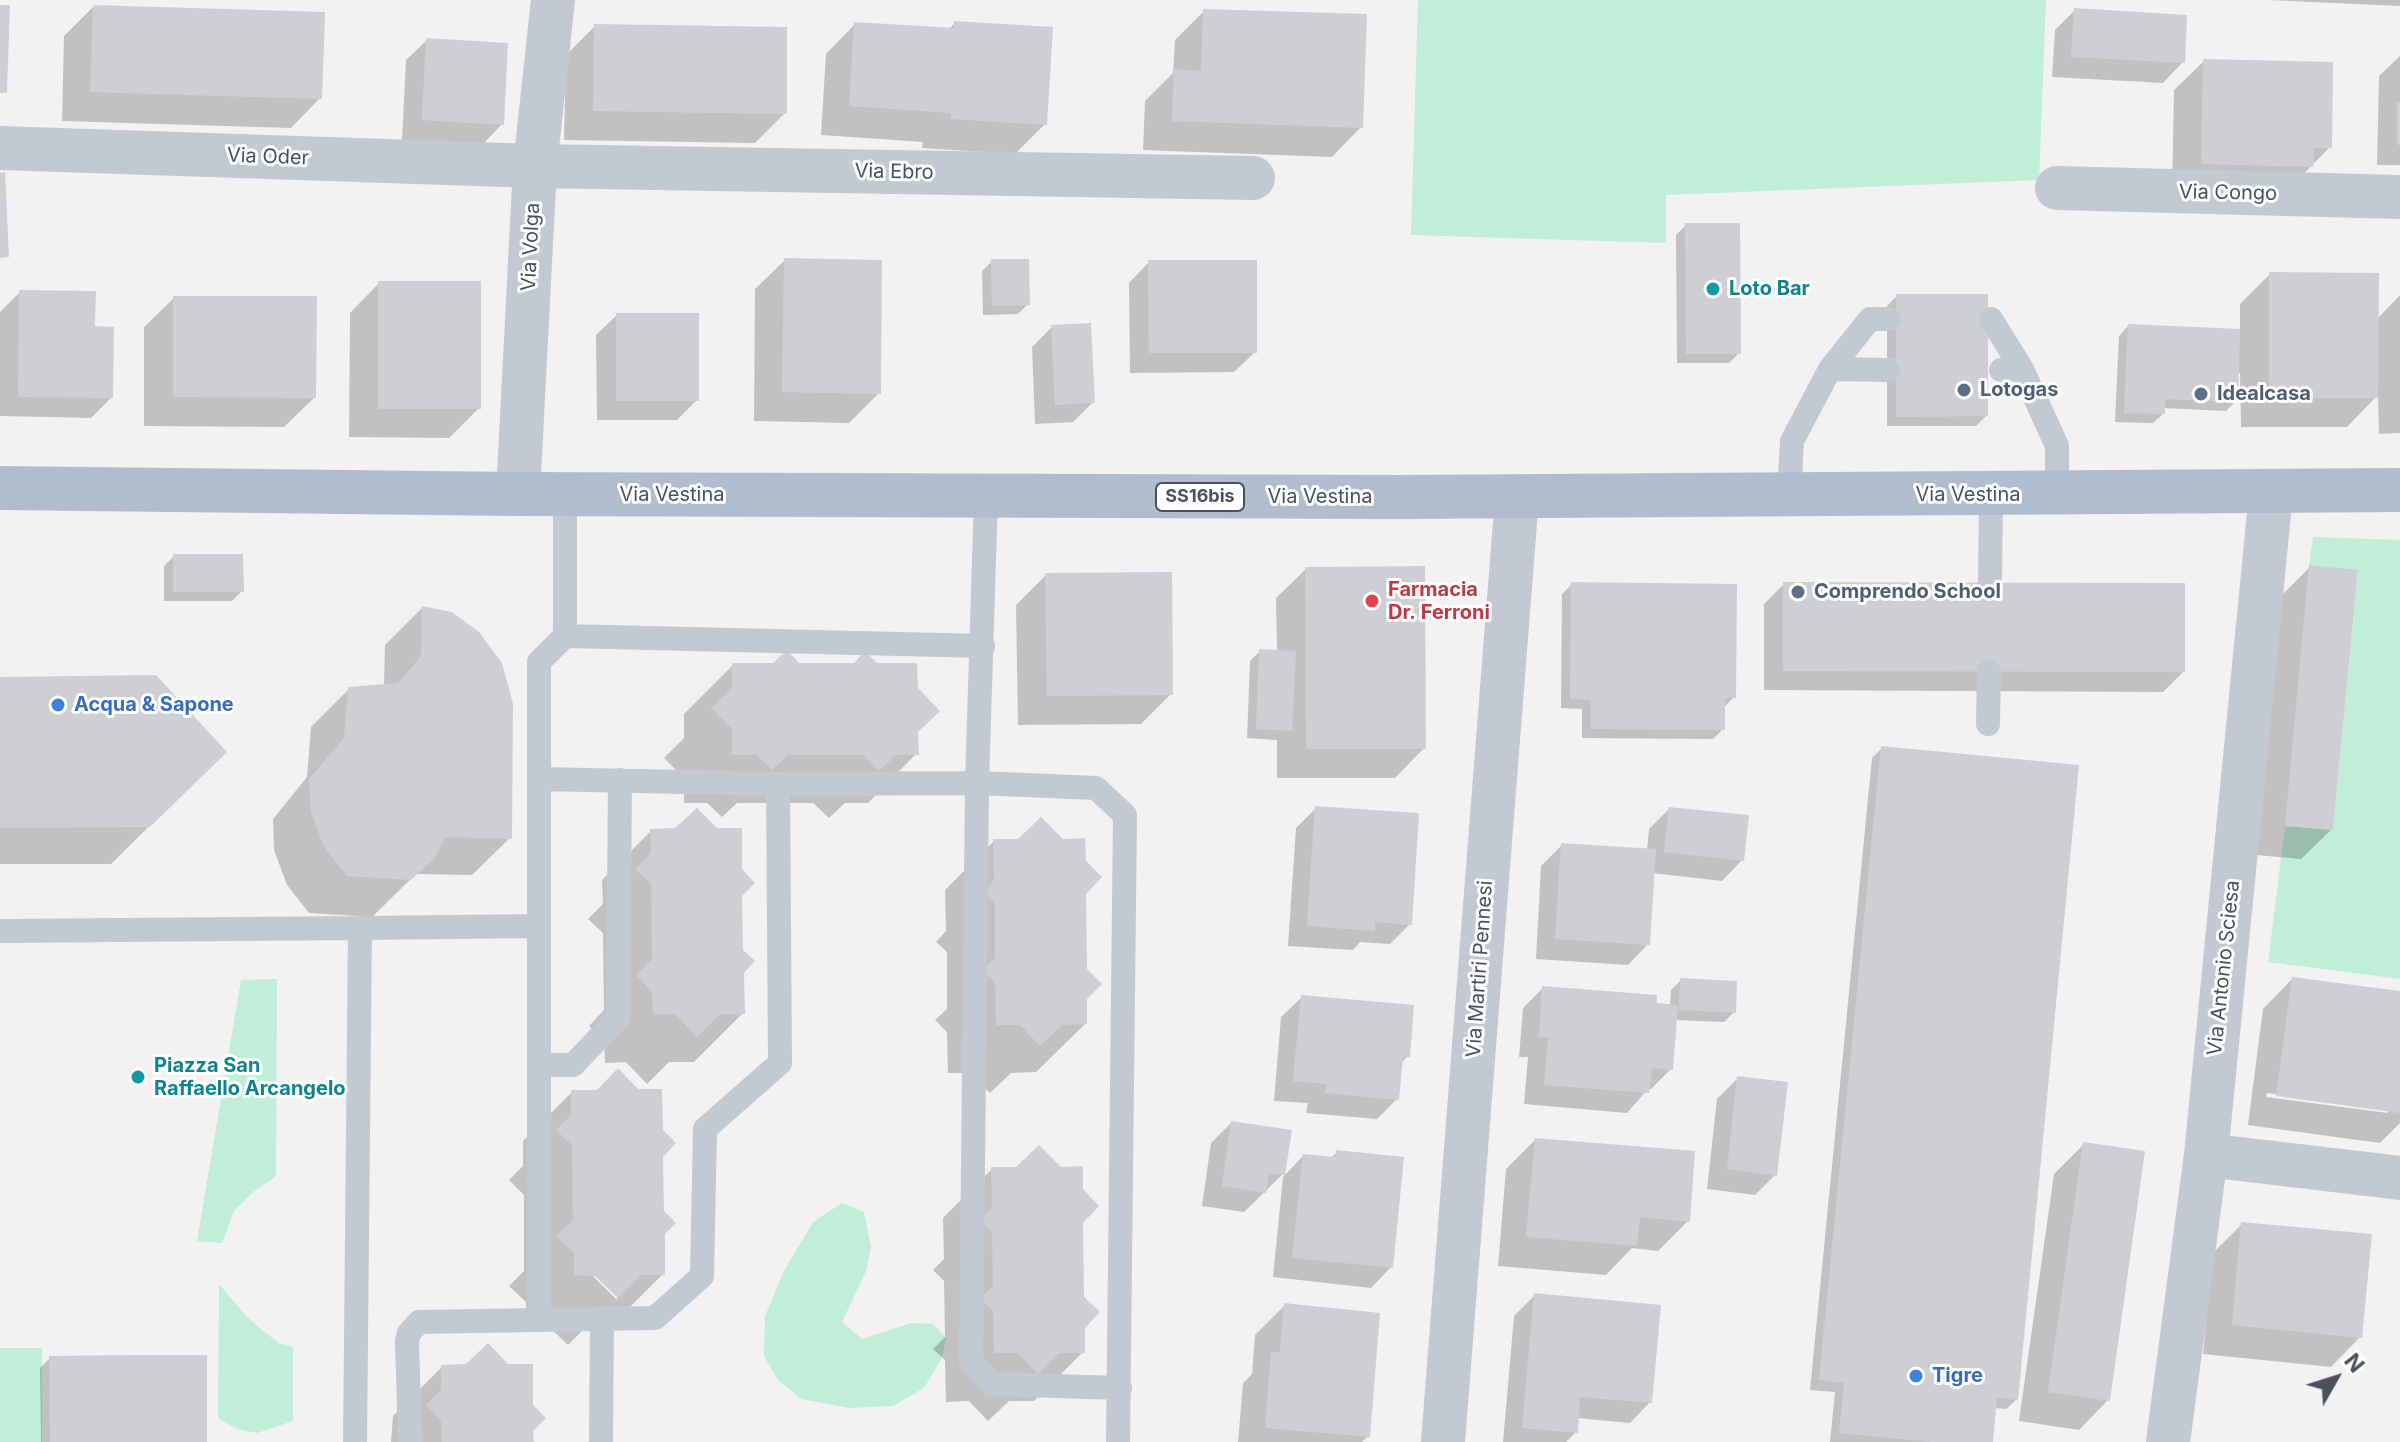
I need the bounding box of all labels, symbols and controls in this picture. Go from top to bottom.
street label: Via Oder [226,144,310,170]
street label: Via Ebro [854,159,934,185]
street label: Via Congo [2179,180,2277,206]
street label: Via Volga [517,202,545,292]
place label: Loto Bar [1729,277,1810,301]
marker: Loto Bar [1704,280,1722,298]
place label: Lotogas [1980,378,2058,402]
marker: Lotogas [1955,381,1973,399]
place label: Idealcasa [2217,382,2311,406]
marker: Idealcasa [2192,385,2210,403]
street label: Via Vestina [620,483,724,507]
road number: SS16bis [1156,483,1244,511]
street label: Via Vestina [1916,483,2020,507]
street label: Via Vestina [1268,485,1372,509]
place label: Farmacia Dr. Ferroni [1388,578,1490,625]
place label: Comprendo School [1814,580,2001,604]
marker: Comprendo School [1789,583,1807,601]
marker: Farmacia Dr. Ferroni [1363,592,1381,610]
place label: Acqua & Sapone [74,693,234,717]
marker: Acqua & Sapone [49,696,67,714]
street label: Via Antonio Sciesa [2203,879,2245,1057]
street label: Via Martiri Pennesi [1462,880,1498,1058]
place label: Piazza San Raffaello Arcangelo [154,1054,346,1101]
marker: Piazza San Raffaello Arcangelo [129,1068,147,1086]
north arrow [2296,1338,2376,1418]
text: N [2339,1348,2370,1378]
place label: Tigre [1932,1364,1983,1388]
marker: Tigre [1907,1367,1925,1385]

